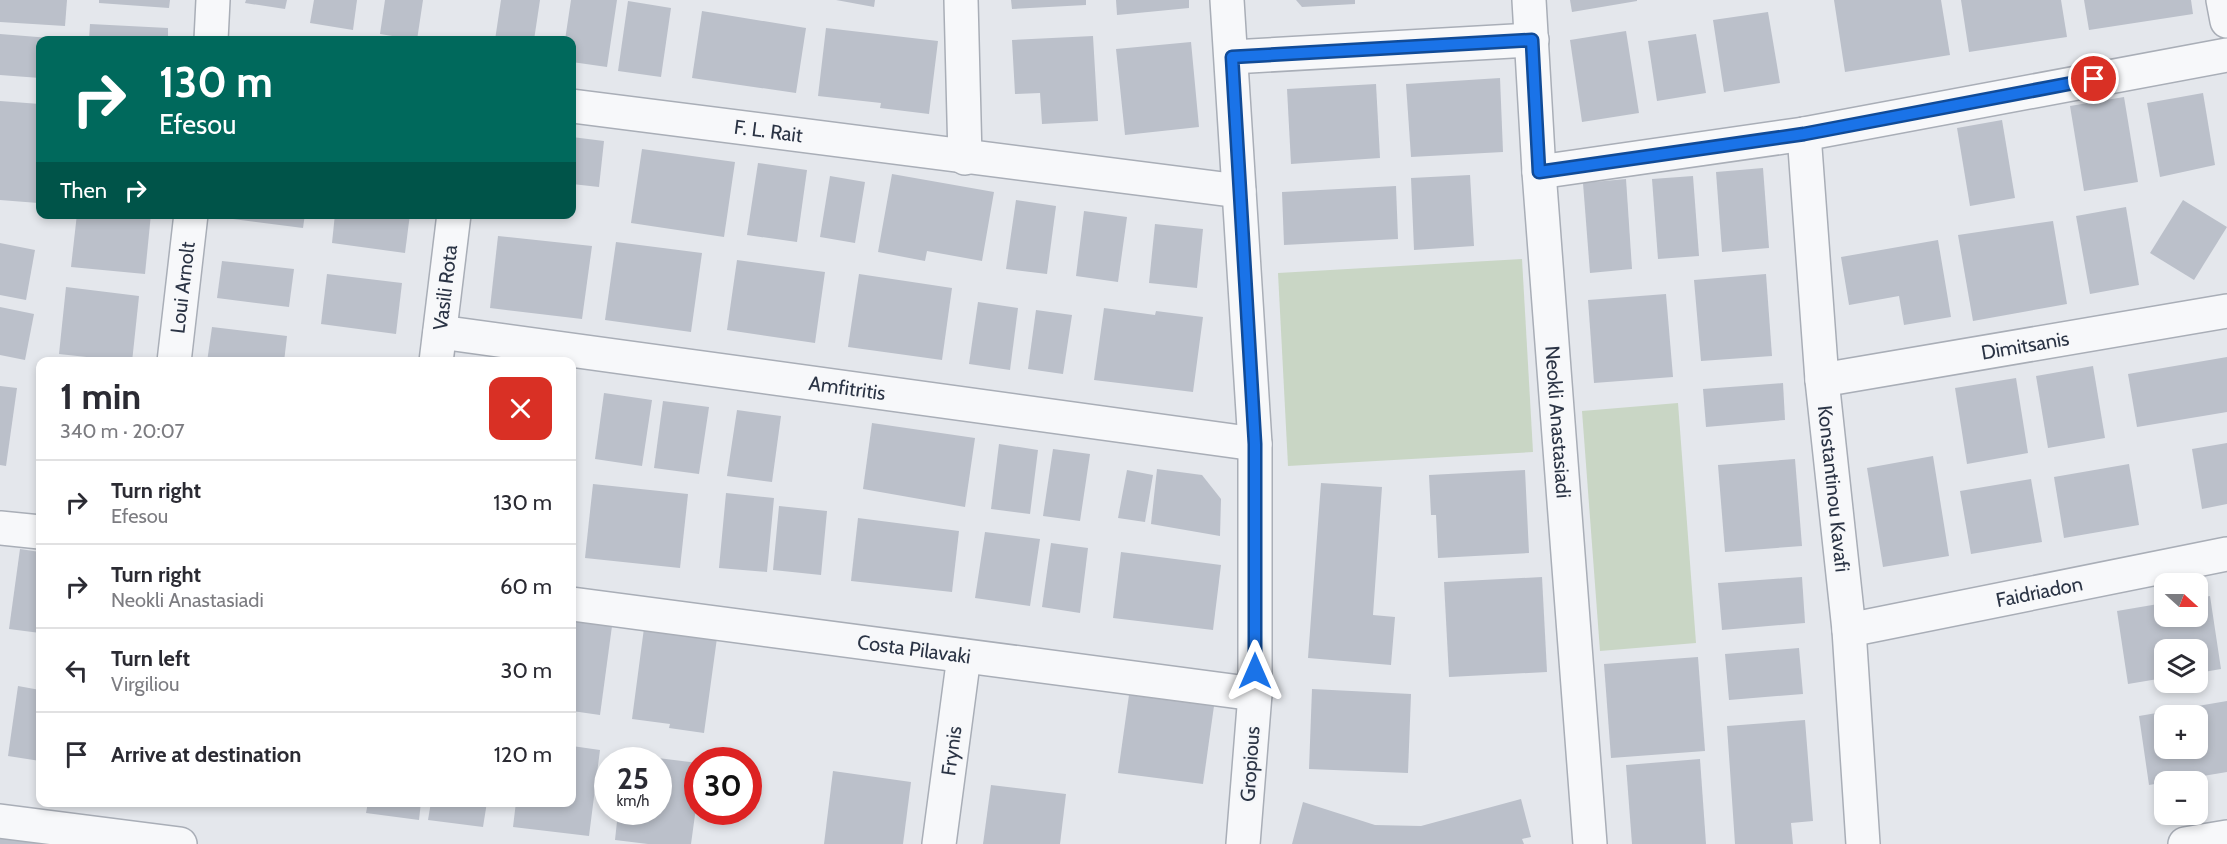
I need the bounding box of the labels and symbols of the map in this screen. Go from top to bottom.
pin [2068,53,2119,104]
street label: F. L. Rait [733,115,804,147]
street label: Loui Arnolt [165,240,200,335]
street label: Vasili Rota [428,243,462,332]
street label: Dimitsanis [1979,326,2071,365]
street label: Neokli Anastasiadi [1540,345,1576,499]
street label: Amfitritis [807,371,887,405]
street label: Konstantinou Kavafi [1813,404,1855,573]
street label: Faidriadon [1994,571,2085,612]
north arrow [2154,573,2208,627]
street label: Costa Pilavaki [856,630,972,668]
position arrow [1223,639,1287,703]
street label: Frynis [936,725,967,777]
street label: Gropious [1235,725,1265,803]
speed limit sign: 30 [684,747,762,825]

